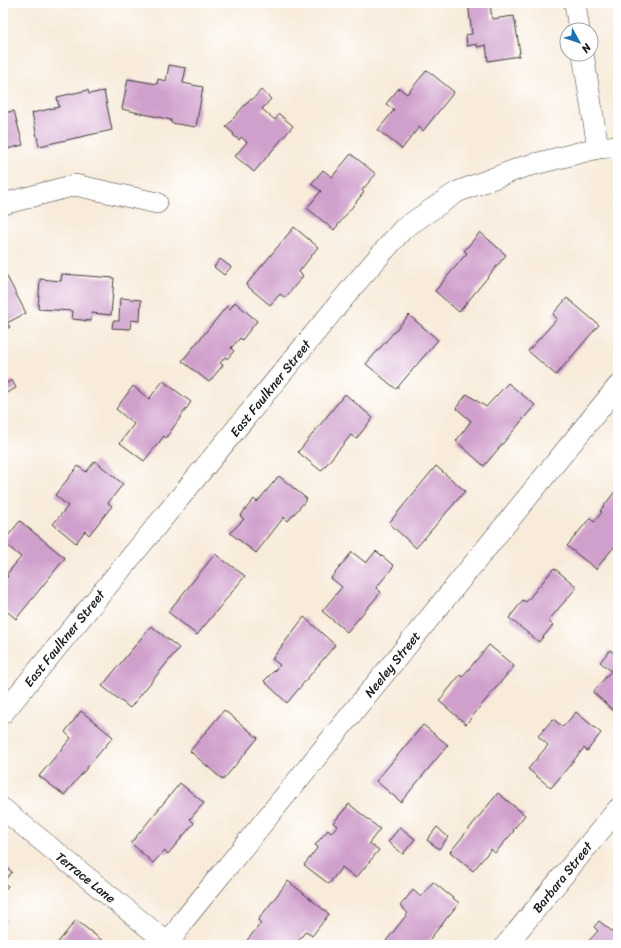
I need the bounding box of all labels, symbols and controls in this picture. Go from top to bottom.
north arrow [559,22,599,62]
text: N [576,38,597,57]
street label: East Faulkner Street [224,334,317,442]
street label: East Faulkner Street [18,584,111,692]
street label: Neeley Street [358,626,427,703]
street label: Barbara Street [526,836,599,918]
street label: Terrace Lane [50,846,121,909]

